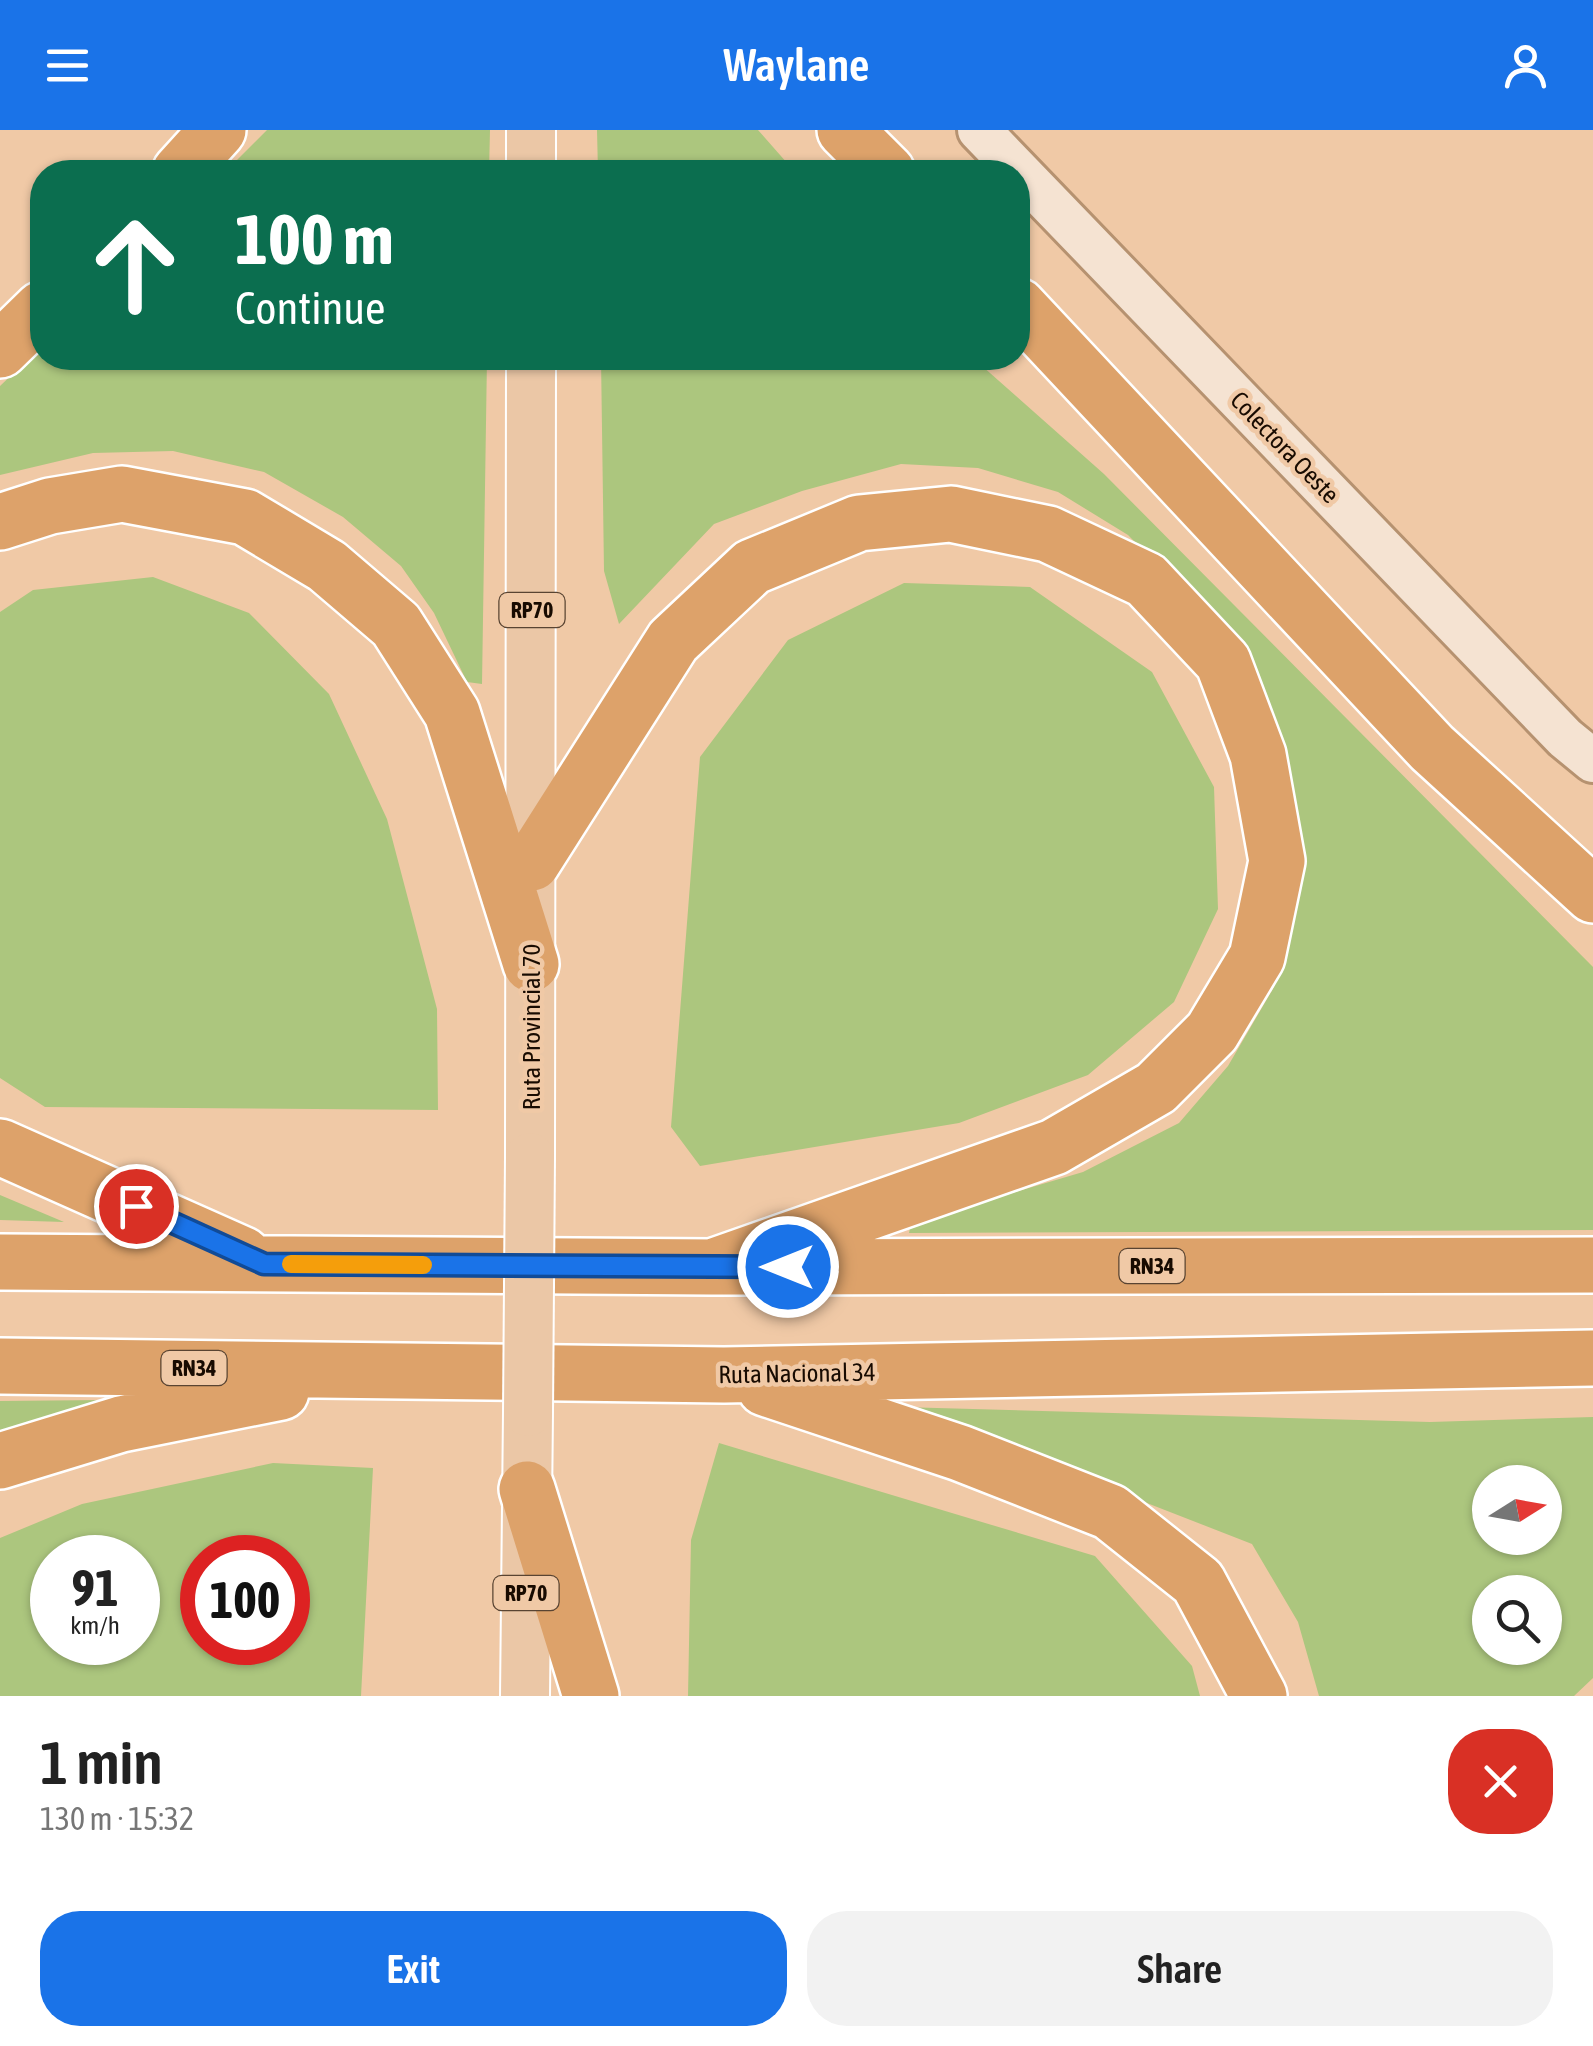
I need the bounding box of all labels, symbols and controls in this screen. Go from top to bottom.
icon: menu [40,38,95,93]
icon: person [1498,38,1553,93]
text: Waylane [724,39,869,91]
text: 100 m [235,199,394,279]
icon: ahead [70,200,200,330]
text: Continue [235,282,386,334]
street label: Colectora Oeste [1225,386,1345,508]
road number: RP70 [500,593,564,627]
street label: Ruta Provincial 70 [517,944,545,1110]
pin [94,1164,179,1249]
icon: arrive [109,1179,164,1234]
position arrow [736,1215,840,1319]
road number: RN34 [1120,1249,1184,1283]
road number: RN34 [162,1351,226,1385]
street label: Ruta Nacional 34 [718,1358,876,1388]
north arrow [1472,1465,1562,1555]
map controls [1472,1465,1562,1665]
speed limit sign: 100 [180,1535,310,1665]
text: 91 [71,1559,118,1617]
button: search [1472,1575,1562,1665]
road number: RP70 [494,1576,558,1610]
text: km/h [70,1611,120,1639]
text: 1 min [40,1728,163,1797]
button: close [1448,1729,1553,1834]
text: 130 m · 15:32 [40,1800,194,1837]
button: Exit [40,1911,787,2026]
button: Share [807,1911,1553,2026]

